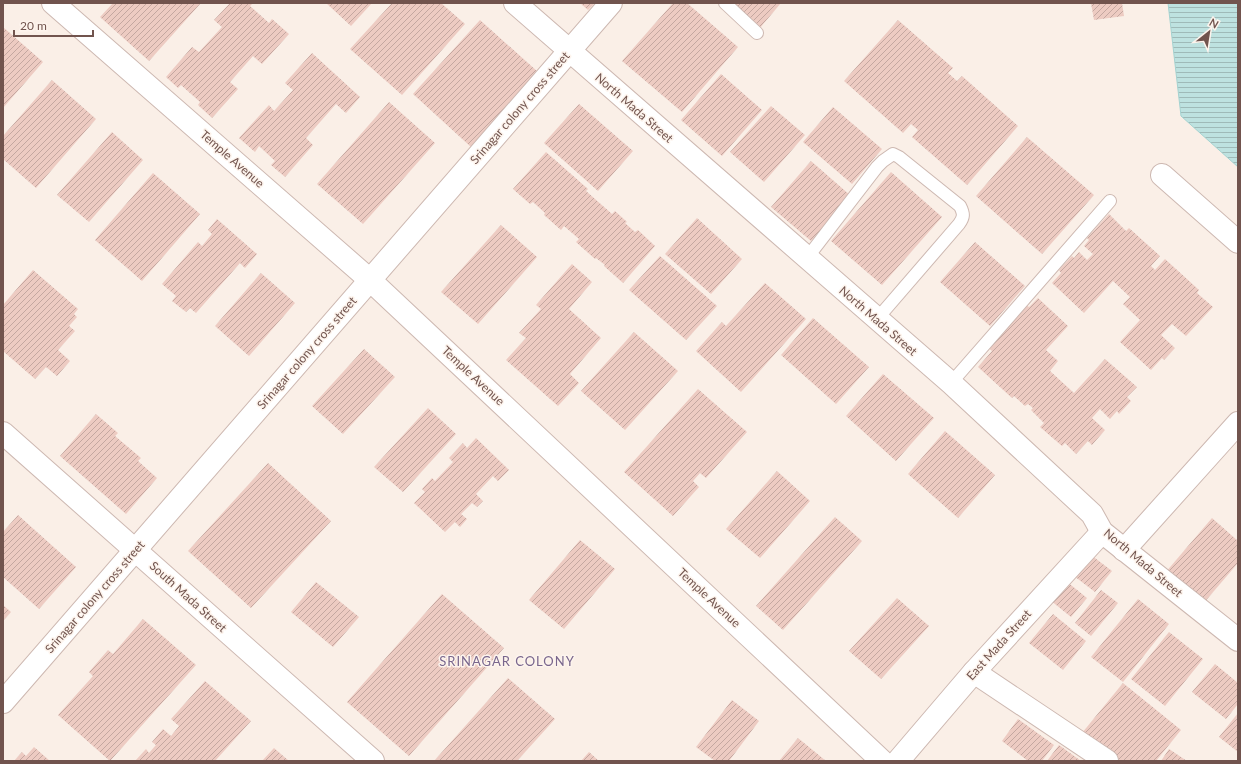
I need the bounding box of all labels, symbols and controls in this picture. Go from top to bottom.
scale bar [14,12,93,38]
north arrow [1189,12,1229,52]
text: N [1207,15,1221,31]
text: 20 m [20,18,47,33]
street label: Srinagar colony cross street [467,48,573,167]
street label: North Mada Street [592,70,677,146]
street label: Temple Avenue [197,127,267,191]
street label: North Mada Street [836,283,921,359]
street label: Srinagar colony cross street [254,293,360,412]
street label: Temple Avenue [439,343,508,408]
street label: North Mada Street [1101,525,1186,600]
street label: Srinagar colony cross street [42,537,148,656]
street label: South Mada Street [147,558,230,636]
street label: Temple Avenue [675,565,744,630]
street label: East Mada Street [963,606,1035,683]
district label: SRINAGAR COLONY [439,653,575,669]

